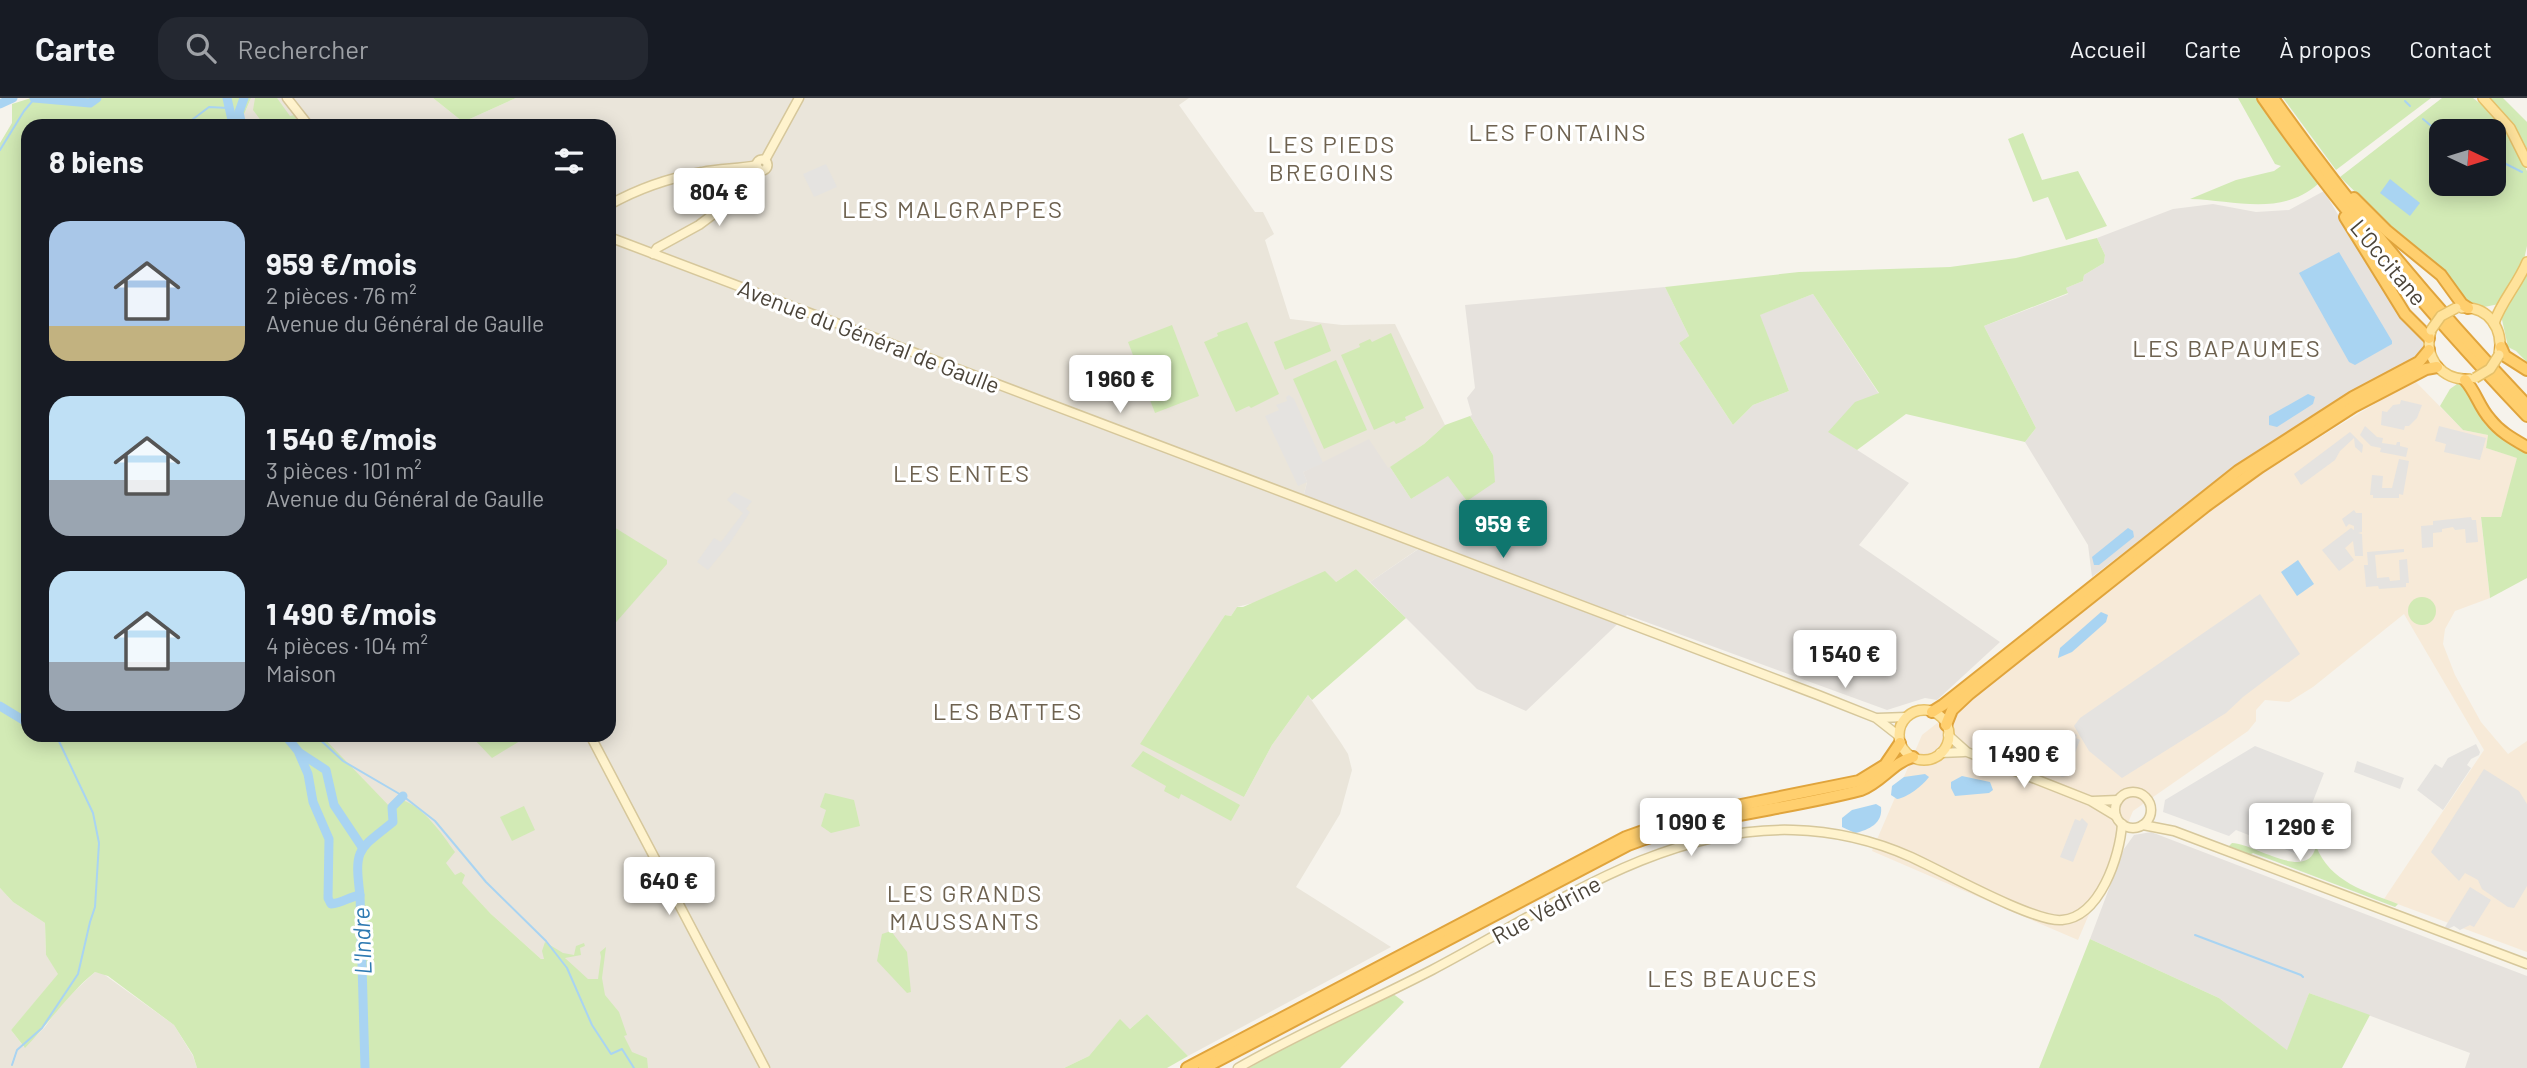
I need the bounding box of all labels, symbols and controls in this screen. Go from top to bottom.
search box [158,17,648,80]
text: Carte [35,28,116,68]
icon: search [182,29,220,67]
text: Rechercher [238,33,368,64]
text: Accueil [2070,34,2146,63]
text: Carte [2184,34,2241,63]
text: À propos [2279,34,2371,63]
text: Contact [2409,34,2492,63]
district label: LES FONTAINS [1469,117,1648,146]
north arrow [2429,119,2506,196]
map controls [2429,119,2506,196]
district label: LES PIEDS BREGOINS [1268,129,1396,186]
icon: filters [550,142,588,180]
text: 8 biens [49,143,144,179]
pin: 804 € [670,169,768,228]
text: 804 € [690,177,748,205]
district label: LES MALGRAPPES [842,194,1064,223]
street label: L'Occitane [2345,213,2433,311]
text: 959 €/mois [266,245,417,281]
icon: home [105,249,189,333]
street label: Avenue du Général de Gaulle [734,273,1004,399]
text: 2 pièces · 76 m² [266,281,417,309]
text: Avenue du Général de Gaulle [266,309,544,337]
district label: LES BAPAUMES [2132,333,2322,362]
pin: 1 960 € [1055,356,1185,415]
text: 1 960 € [1085,364,1155,392]
text: 1 540 €/mois [266,420,437,456]
icon: home [105,424,189,508]
text: 3 pièces · 101 m² [266,456,422,484]
district label: LES ENTES [893,458,1031,487]
text: Avenue du Général de Gaulle [266,484,544,512]
pin: 959 € [1454,500,1552,560]
text: 959 € [1475,509,1531,537]
text: 1 490 €/mois [266,595,437,631]
icon: home [105,599,189,683]
pin: 1 540 € [1780,630,1910,690]
text: 4 pièces · 104 m² [266,631,428,659]
text: 1 540 € [1809,639,1881,667]
text: Maison [266,659,336,687]
district label: LES BATTES [933,696,1083,725]
pin: 1 490 € [1959,730,2089,790]
text: 1 490 € [1988,739,2060,767]
pin: 1 090 € [1626,798,1756,858]
pin: 1 290 € [2235,804,2365,863]
text: 1 090 € [1656,807,1726,835]
text: 1 290 € [2265,812,2335,840]
pin: 640 € [620,858,718,917]
text: 640 € [640,866,698,894]
street label: Rue Védrine [1487,869,1605,949]
district label: LES GRANDS MAUSSANTS [887,878,1043,935]
water label: L'Indre [345,907,377,975]
district label: LES BEAUCES [1647,963,1819,992]

